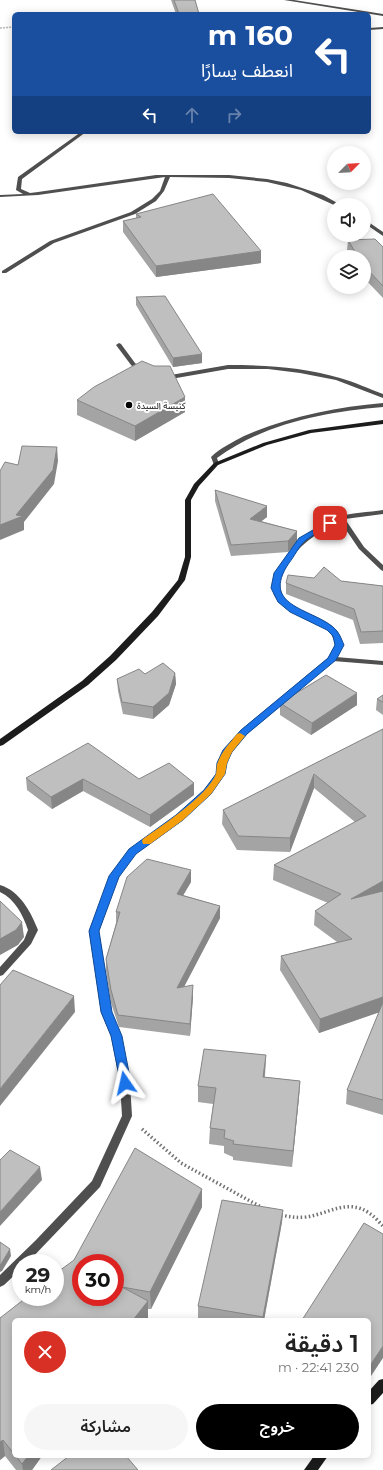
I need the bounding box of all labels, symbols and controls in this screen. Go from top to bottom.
text: 160 m [208,18,293,52]
icon: left [307,28,359,80]
text: انعطف يسارًا [201,60,293,82]
icon: left [139,104,161,126]
icon: ahead [181,104,203,126]
icon: right [223,104,245,126]
north arrow [327,146,371,190]
map controls [327,146,371,294]
button: sound [327,198,371,242]
button: layers [327,250,371,294]
marker: كنيسة السيدة [124,400,134,410]
place label: كنيسة السيدة [137,400,186,411]
pin [313,506,347,540]
icon: arrive [319,512,341,534]
position arrow [104,1062,146,1104]
speed limit sign: 30 [72,1254,124,1306]
text: 29 [26,1263,50,1287]
text: km/h [25,1283,51,1296]
text: 1 دقيقة [285,1329,359,1358]
button: close [24,1331,66,1373]
text: 230 m · 22:41 [278,1359,359,1375]
button: مشاركة [24,1404,188,1450]
button: خروج [196,1404,359,1450]

